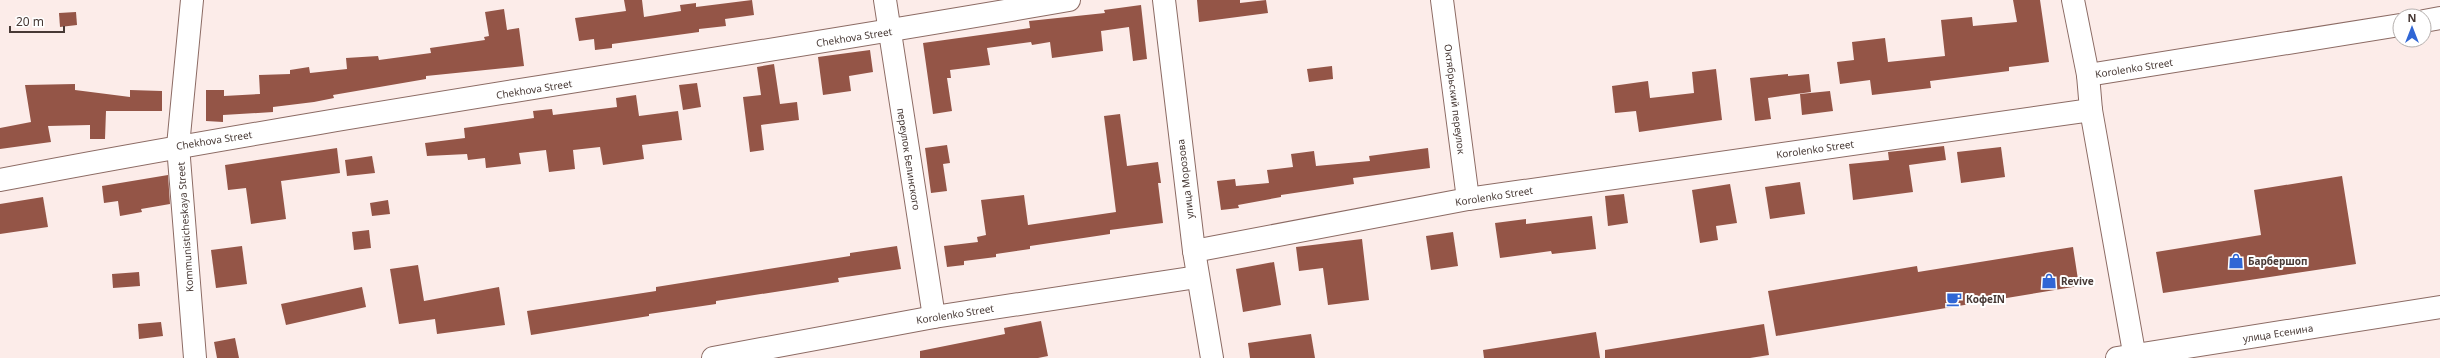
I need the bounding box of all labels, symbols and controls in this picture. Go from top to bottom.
scale bar [10,8,64,34]
north arrow [2392,8,2432,48]
text: N [2408,10,2416,25]
text: 20 m [16,13,44,30]
street label: Chekhova Street [815,24,893,50]
street label: Октябрьский переулок [1441,43,1469,155]
street label: Korolenko Street [2094,55,2174,81]
street label: Chekhova Street [495,76,573,102]
street label: переулок Белинского [894,107,924,211]
street label: Chekhova Street [175,127,253,153]
street label: Korolenko Street [1775,137,1855,161]
street label: улица Морозова [1173,138,1197,220]
street label: Kommunisticheskaya Street [173,161,197,293]
street label: Korolenko Street [1454,183,1534,209]
shop icon: Барбершоп [2227,252,2245,270]
place label: Барбершоп [2248,254,2307,268]
shop icon: Revive [2040,272,2058,290]
place label: Revive [2061,274,2094,288]
cafe icon: КофеIN [1945,290,1963,308]
place label: КофеIN [1966,292,2005,306]
street label: Korolenko Street [915,301,995,327]
street label: улица Есенина [2242,321,2314,345]

